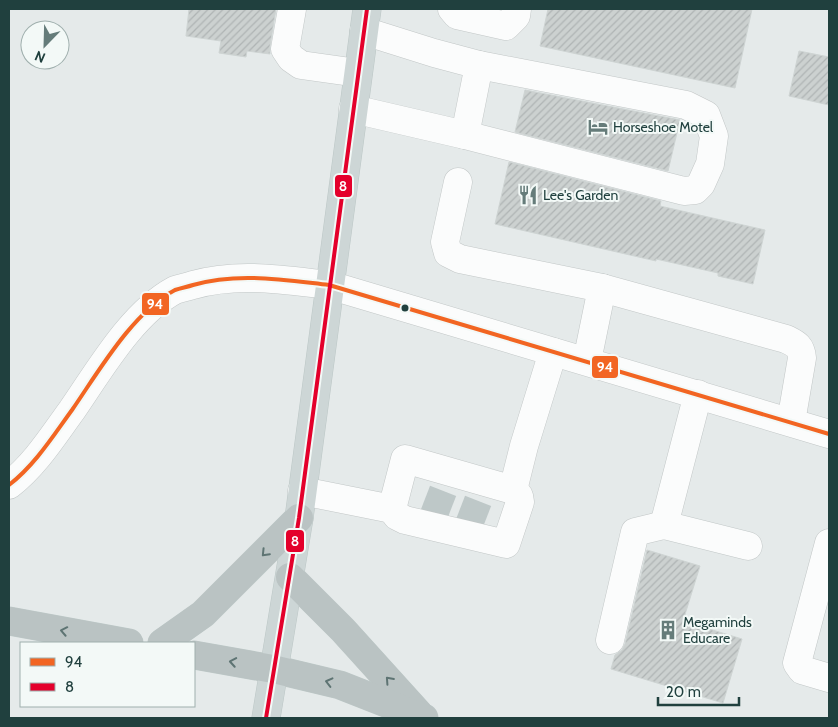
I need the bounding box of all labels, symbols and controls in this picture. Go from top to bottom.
north arrow [20,20,70,70]
text: N [32,47,48,67]
hotel icon: Horseshoe Motel [587,116,609,138]
place label: Horseshoe Motel [613,118,714,136]
line badge: 8 [334,174,353,198]
text: 8 [339,177,347,195]
restaurant icon: Lee's Garden [517,184,539,206]
place label: Lee's Garden [543,186,618,204]
line badge: 94 [141,292,170,316]
text: 94 [147,295,163,313]
unlabelled marker [400,303,410,313]
line badge: 94 [591,355,619,379]
text: 94 [597,358,613,376]
line badge: 8 [285,529,305,553]
text: 8 [291,532,299,550]
one-way arrow [262,547,271,556]
place label: Megaminds Educare [683,613,752,647]
building icon: Megaminds Educare [657,619,679,641]
one-way arrow [60,626,69,636]
legend [20,642,195,707]
text: 94 [65,653,83,671]
one-way arrow [229,657,238,667]
scale bar [658,674,739,706]
one-way arrow [325,677,334,688]
one-way arrow [386,677,395,686]
text: 8 [65,678,74,696]
text: 20 m [666,683,701,701]

